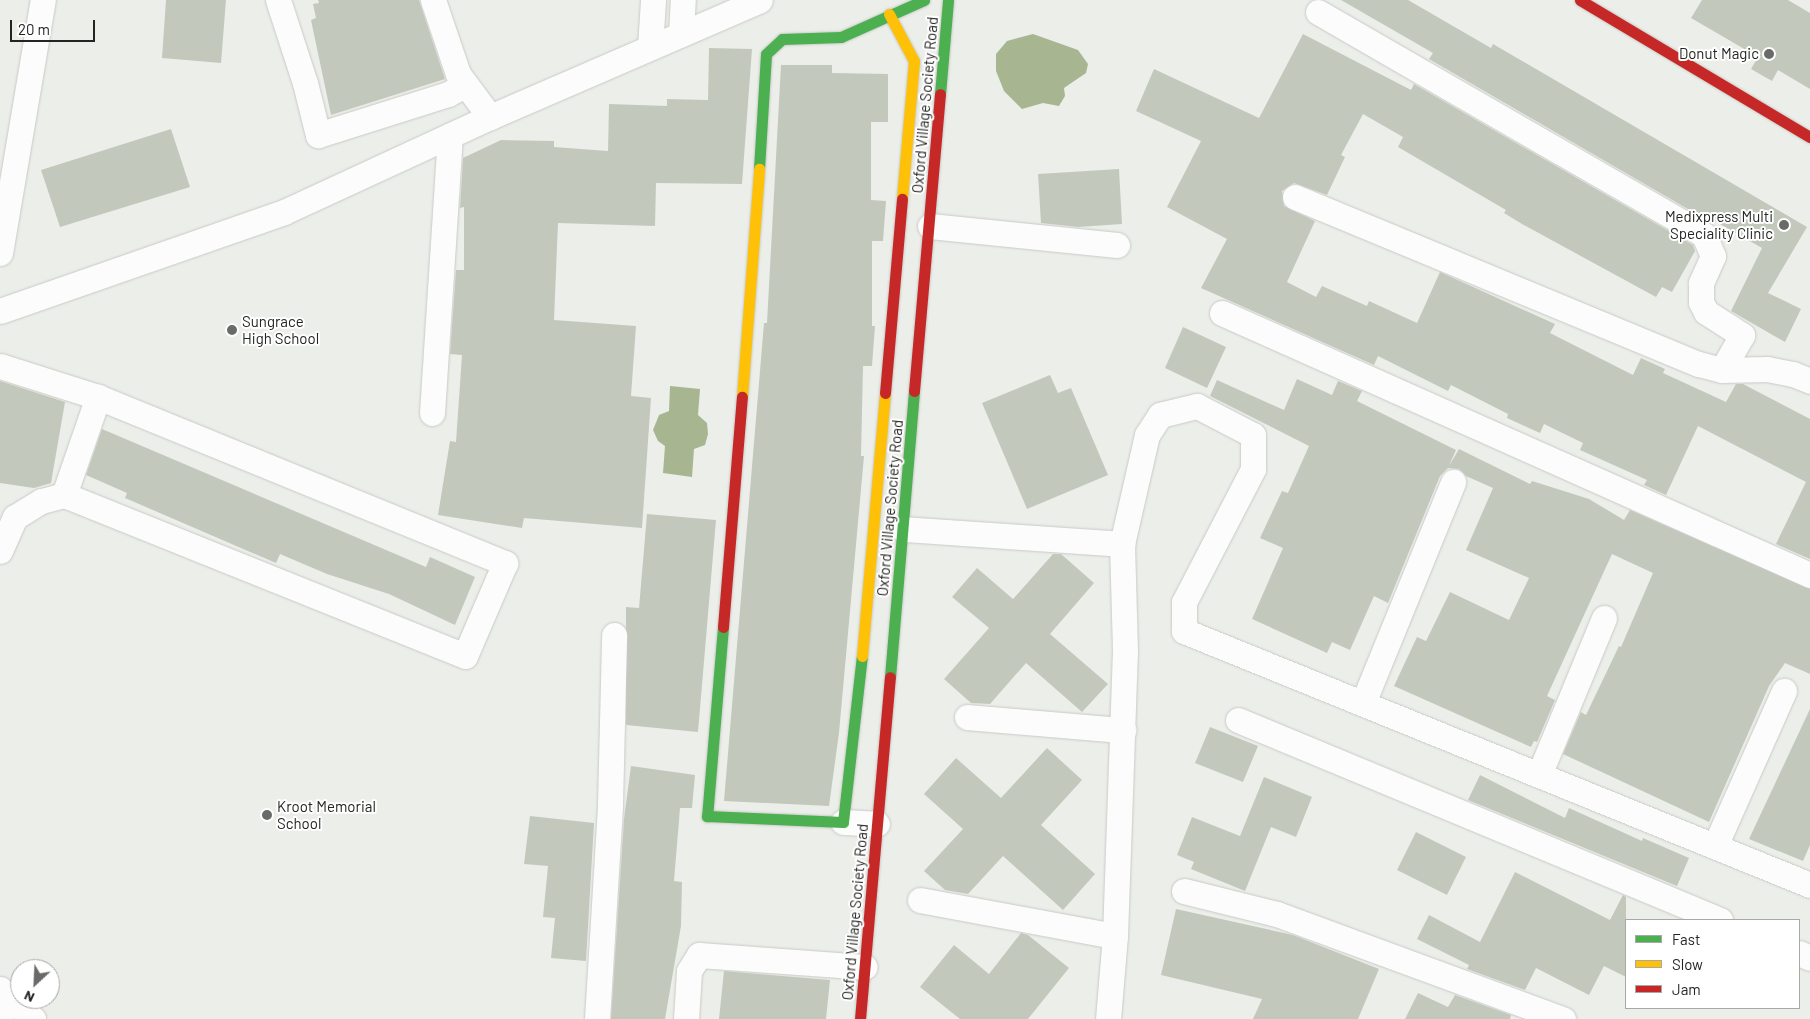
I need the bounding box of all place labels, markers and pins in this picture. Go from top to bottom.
place label: Donut Magic [1679,45,1759,63]
marker: Donut Magic [1763,48,1775,60]
place label: Medixpress Multi Speciality Clinic [1665,207,1773,242]
marker: Medixpress Multi Speciality Clinic [1777,218,1791,232]
place label: Sungrace High School [242,312,319,347]
marker: Sungrace High School [226,324,238,336]
place label: Kroot Memorial School [277,797,376,832]
marker: Kroot Memorial School [261,809,273,821]

